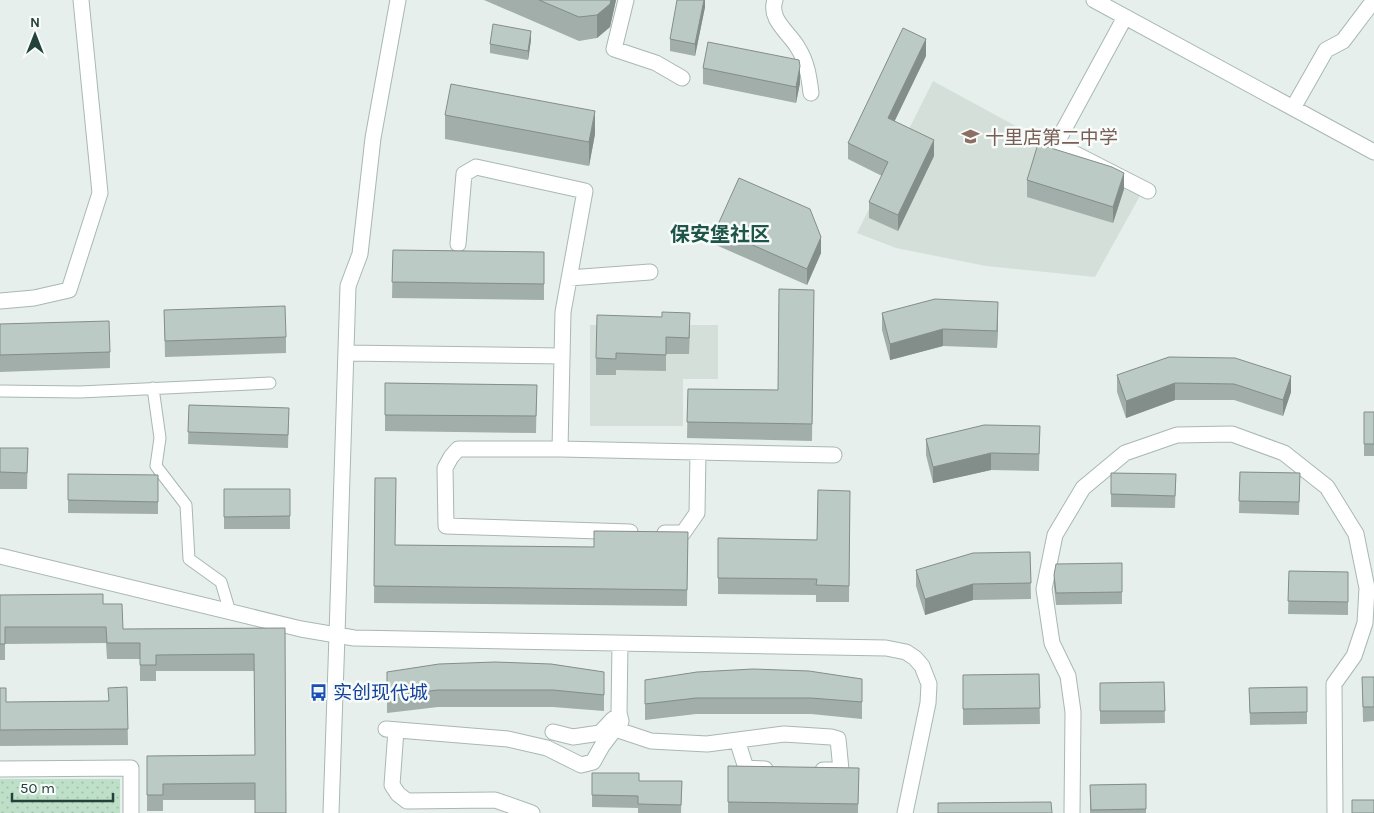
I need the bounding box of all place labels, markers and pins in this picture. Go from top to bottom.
school or university icon: 十里店第二中学 [961,127,981,147]
place label: 十里店第二中学 [985,127,1118,149]
bus stop icon: 实创现代城 [309,682,329,702]
place label: 实创现代城 [333,682,428,704]

